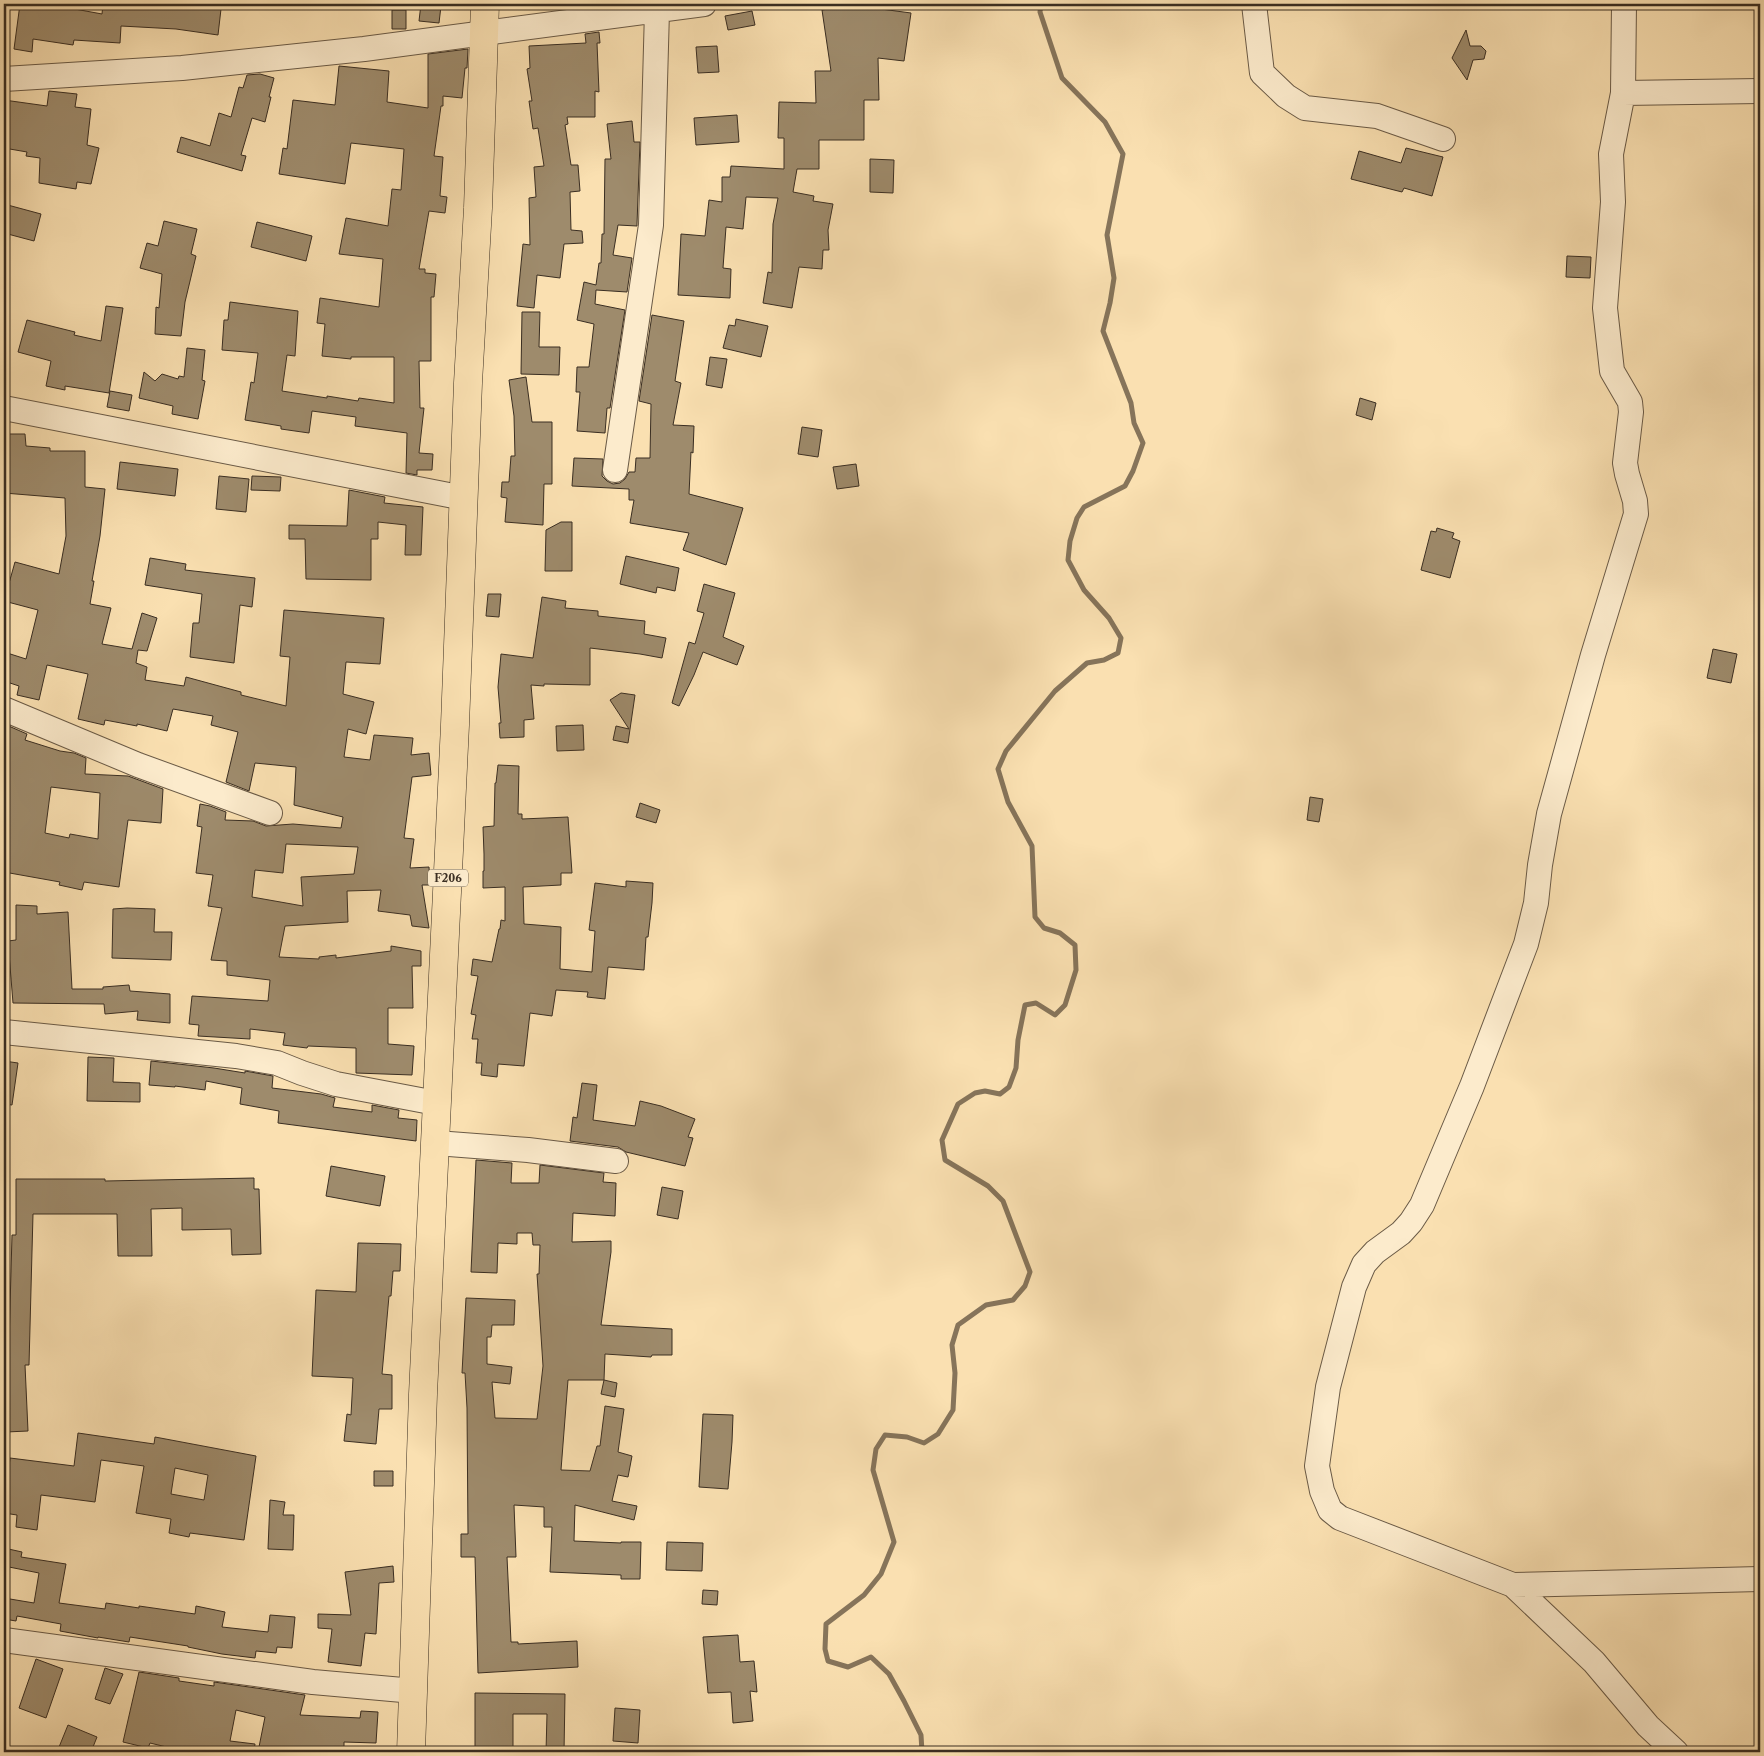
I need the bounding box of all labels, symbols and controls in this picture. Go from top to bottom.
road number: F206 [428,870,468,886]

